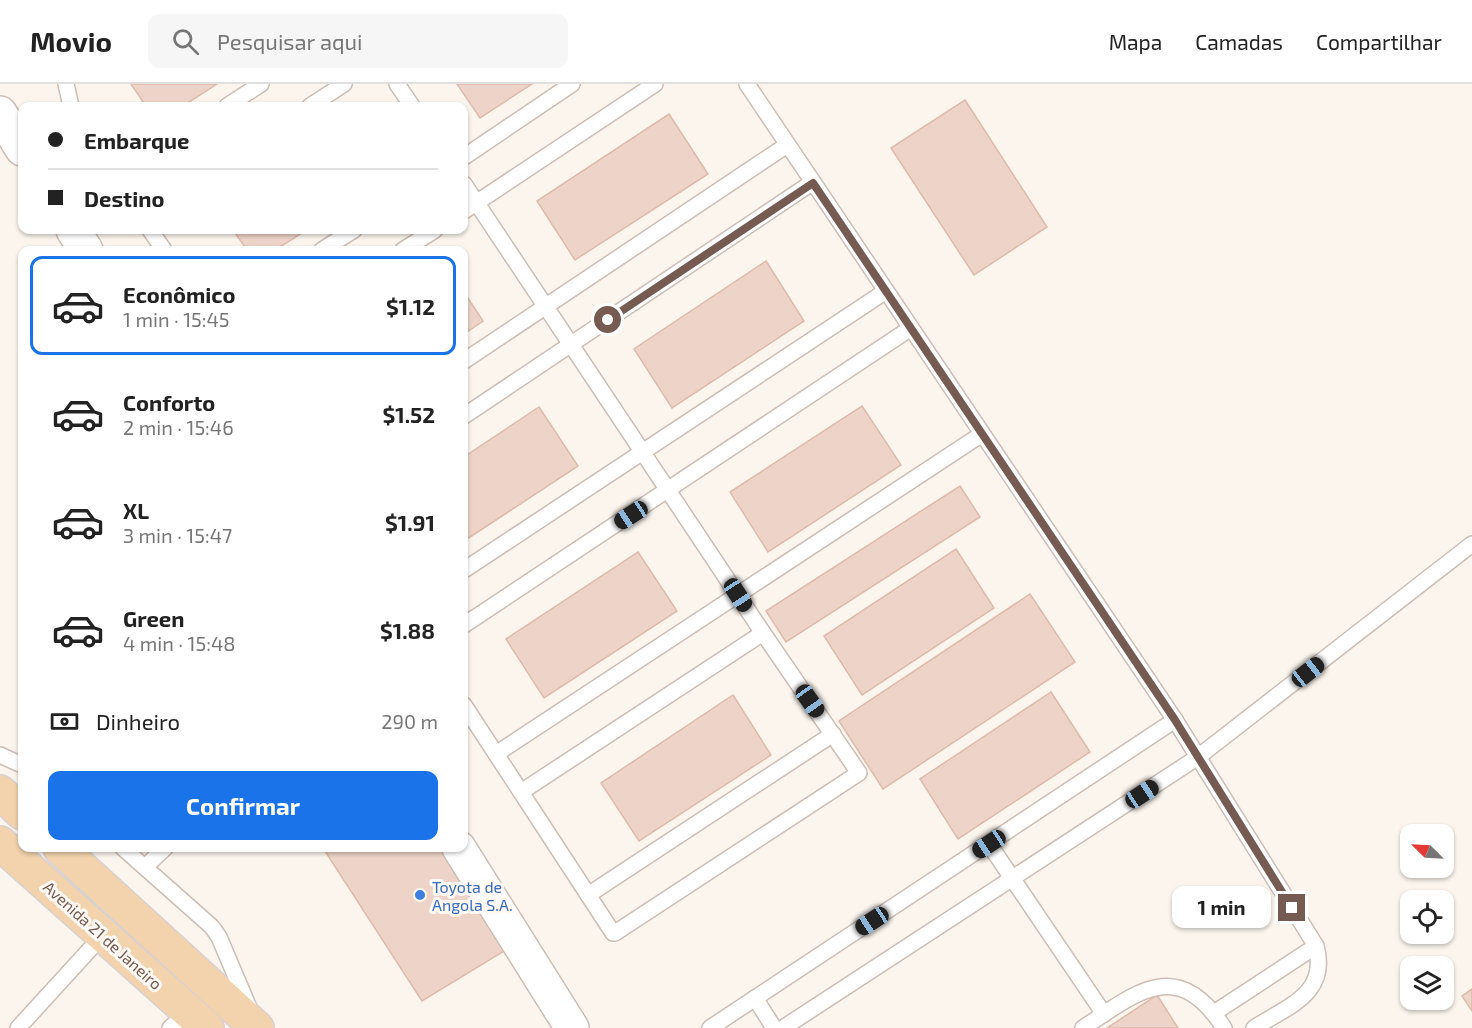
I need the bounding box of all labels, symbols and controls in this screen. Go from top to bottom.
search box [148,14,568,68]
text: Movio [30,24,112,58]
icon: search [169,25,202,58]
text: Pesquisar aqui [217,28,363,54]
text: Mapa [1109,29,1162,54]
text: Camadas [1195,29,1283,54]
text: Compartilhar [1316,29,1442,54]
text: Embarque [84,127,189,153]
text: Destino [84,185,164,211]
icon: car [51,279,105,333]
text: Econômico [123,281,235,307]
text: $1.12 [386,293,435,319]
route start [594,306,621,333]
text: 1 min · 15:45 [123,307,230,331]
icon: car [51,387,105,441]
text: Conforto [123,389,215,415]
text: $1.52 [382,401,435,427]
text: 2 min · 15:46 [123,415,234,439]
icon: car [51,495,105,549]
text: XL [123,497,149,523]
car [611,498,651,532]
text: $1.91 [385,509,435,535]
text: 3 min · 15:47 [123,523,232,547]
car [721,575,755,615]
icon: car [51,603,105,657]
text: Green [123,605,185,631]
text: $1.88 [380,617,435,643]
text: 4 min · 15:48 [123,631,235,655]
car [1288,654,1328,690]
car [792,681,828,721]
icon: cash [48,705,81,738]
text: Dinheiro [96,708,180,734]
text: 290 m [381,709,438,733]
button: Confirmar [48,771,438,840]
car [1122,777,1162,811]
north arrow [1400,824,1454,878]
map controls [1400,824,1454,1010]
car [969,827,1009,861]
street label: Avenida 21 de Janeiro [40,877,166,993]
place label: Toyota de Angola S.A. [432,877,513,914]
callout: 1 min [1172,887,1271,929]
marker: Toyota de Angola S.A. [413,888,427,902]
button: locate [1400,890,1454,944]
route end [1278,894,1305,921]
text: 1 min [1197,895,1246,919]
car [852,904,892,938]
button: layers [1400,956,1454,1010]

